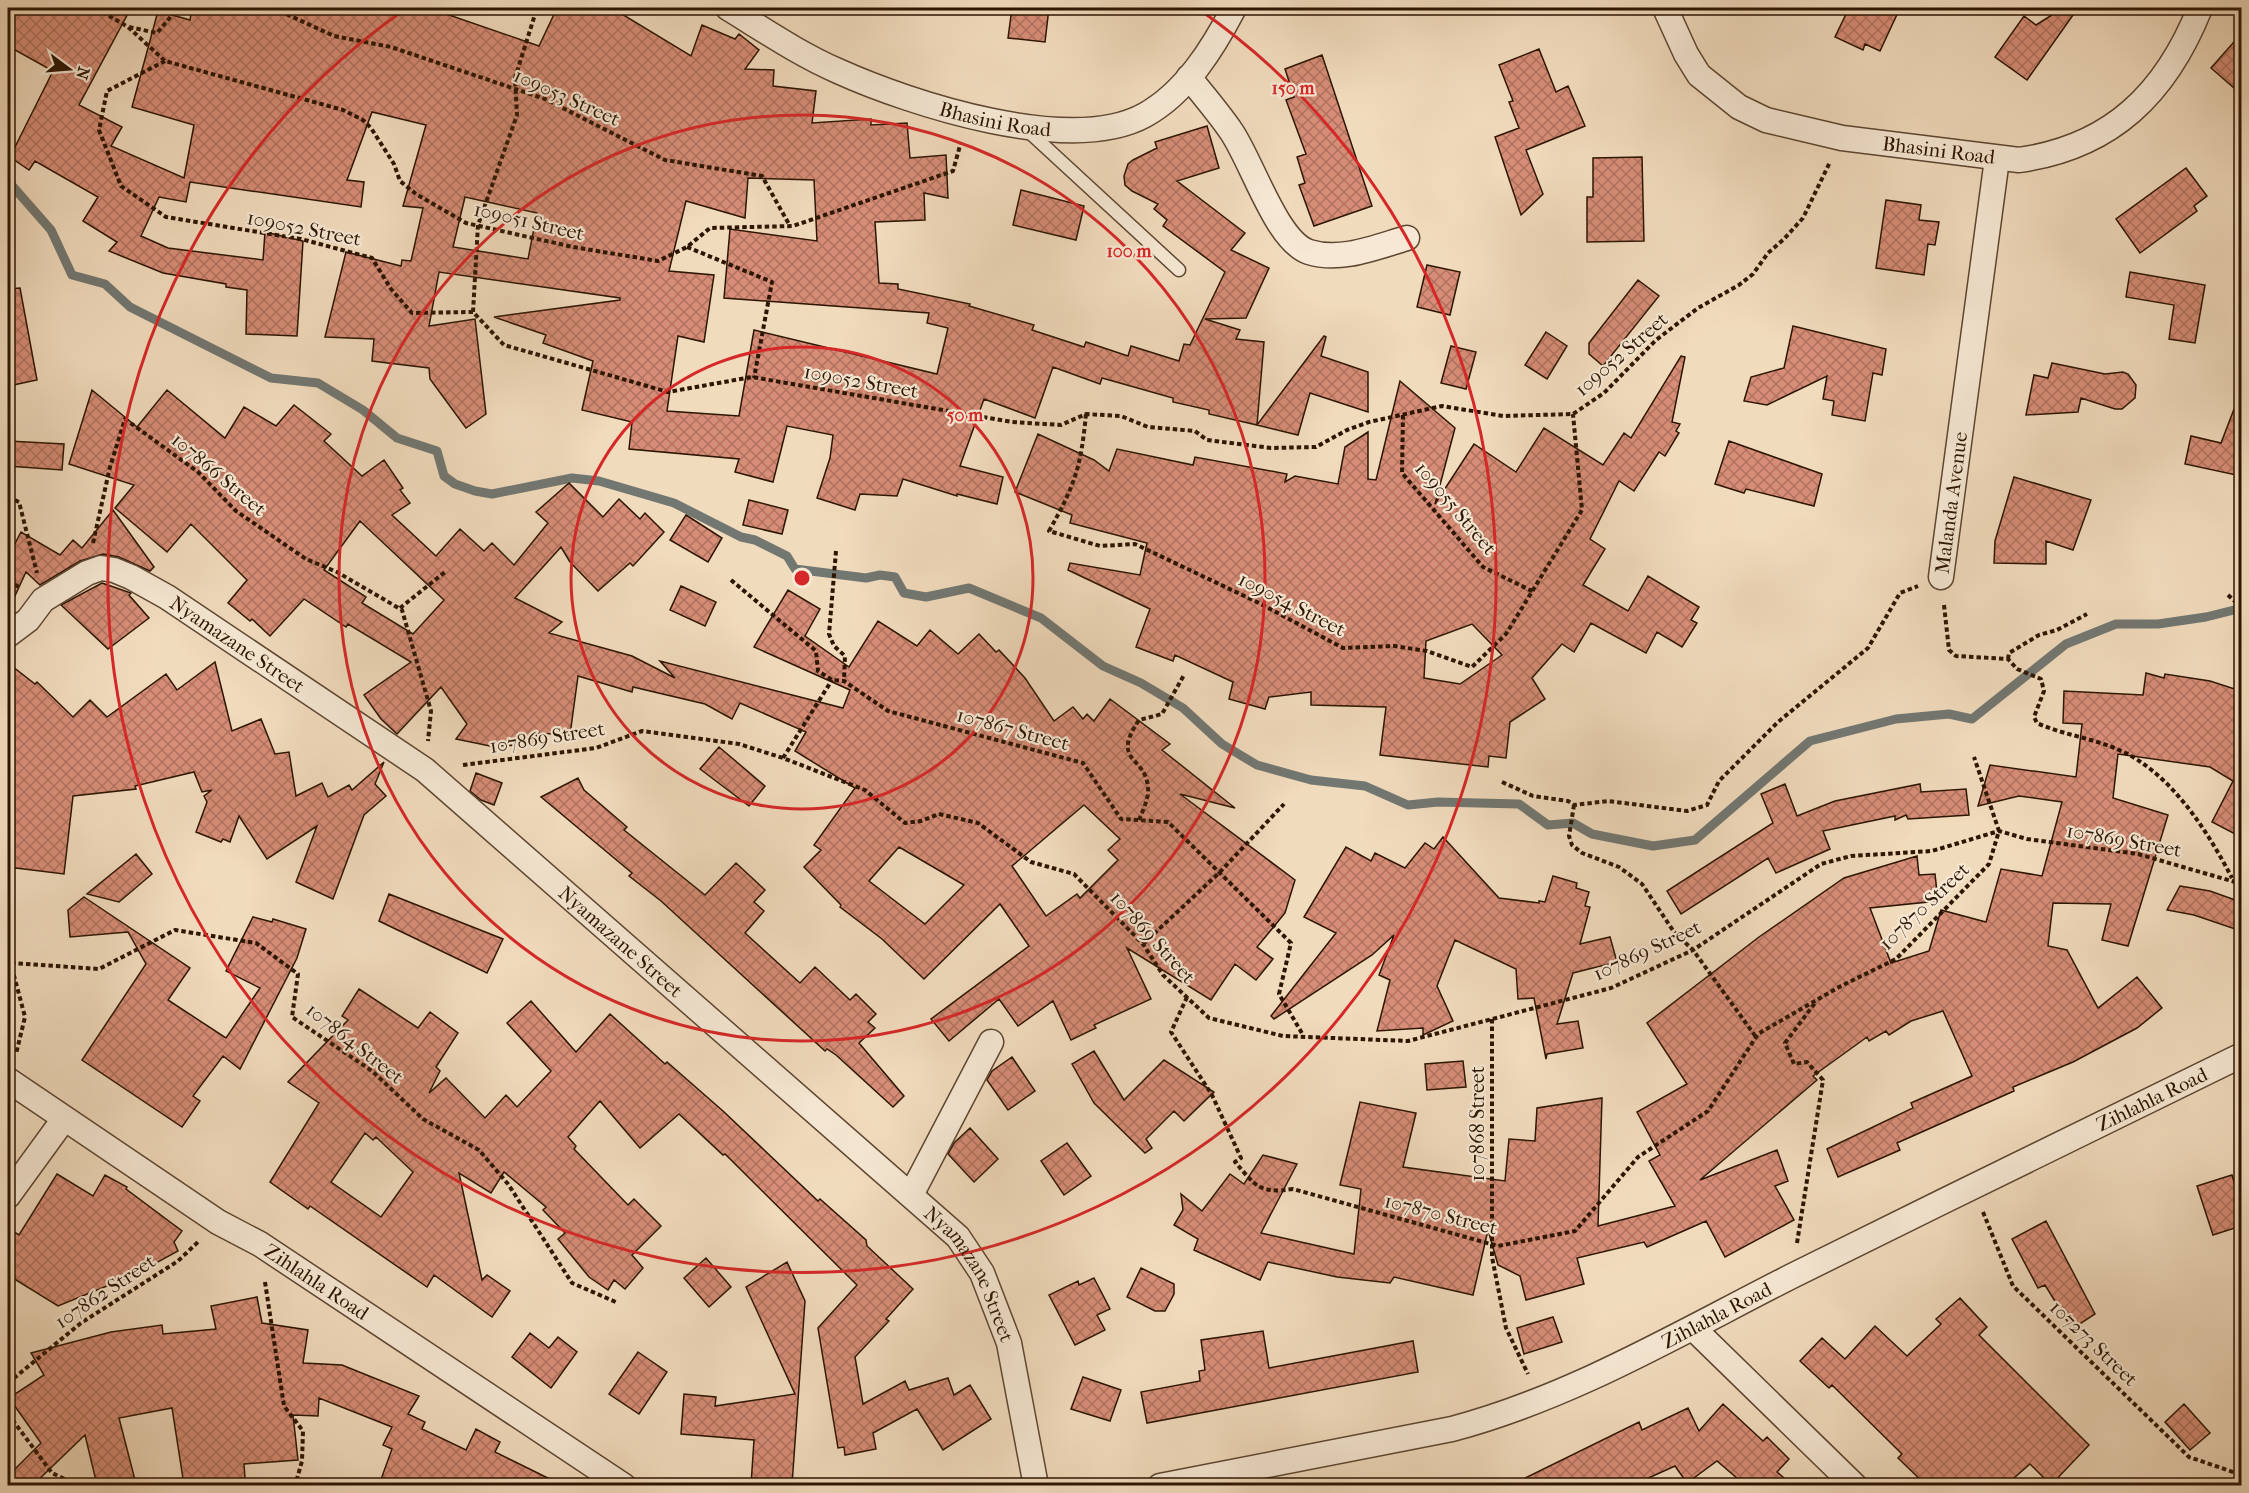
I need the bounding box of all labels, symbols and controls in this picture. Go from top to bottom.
north arrow [39,39,99,99]
street label: 109053 Street [510,64,623,131]
text: N [72,65,94,82]
text: 150 m [1272,78,1315,99]
street label: Bhasini Road [937,97,1053,141]
street label: Bhasini Road [1881,132,1997,169]
street label: 109051 Street [472,198,586,245]
street label: 109052 Street [245,206,363,251]
text: 100 m [1106,241,1153,262]
street label: 109052 Street [1570,308,1672,401]
street label: 109052 Street [802,360,920,403]
text: 50 m [947,405,984,426]
street label: 107866 Street [167,428,271,521]
street label: Malanda Avenue [1931,430,1972,575]
street label: 109055 Street [1410,457,1501,559]
centre of rings [792,568,812,588]
street label: 109054 Street [1234,568,1349,641]
street label: Nyamazane Street [166,591,309,698]
street label: 107867 Street [954,703,1071,755]
street label: 107869 Street [488,717,606,758]
street label: 107869 Street [2065,819,2183,862]
street label: 107870 Street [1875,858,1974,955]
street label: Nyamazane Street [554,881,687,1002]
street label: 107869 Street [1105,886,1200,988]
street label: 107869 Street [1590,915,1705,985]
street label: 107864 Street [301,998,408,1089]
street label: Zihlahla Road [2093,1062,2212,1136]
street label: 107868 Street [1466,1066,1489,1182]
street label: 107870 Street [1382,1189,1500,1240]
street label: Nyamazane Street [919,1202,1018,1345]
street label: Zihlahla Road [260,1239,374,1326]
street label: 107862 Street [51,1249,160,1333]
street label: Zihlahla Road [1658,1277,1776,1354]
street label: 107273 Street [2045,1296,2142,1391]

